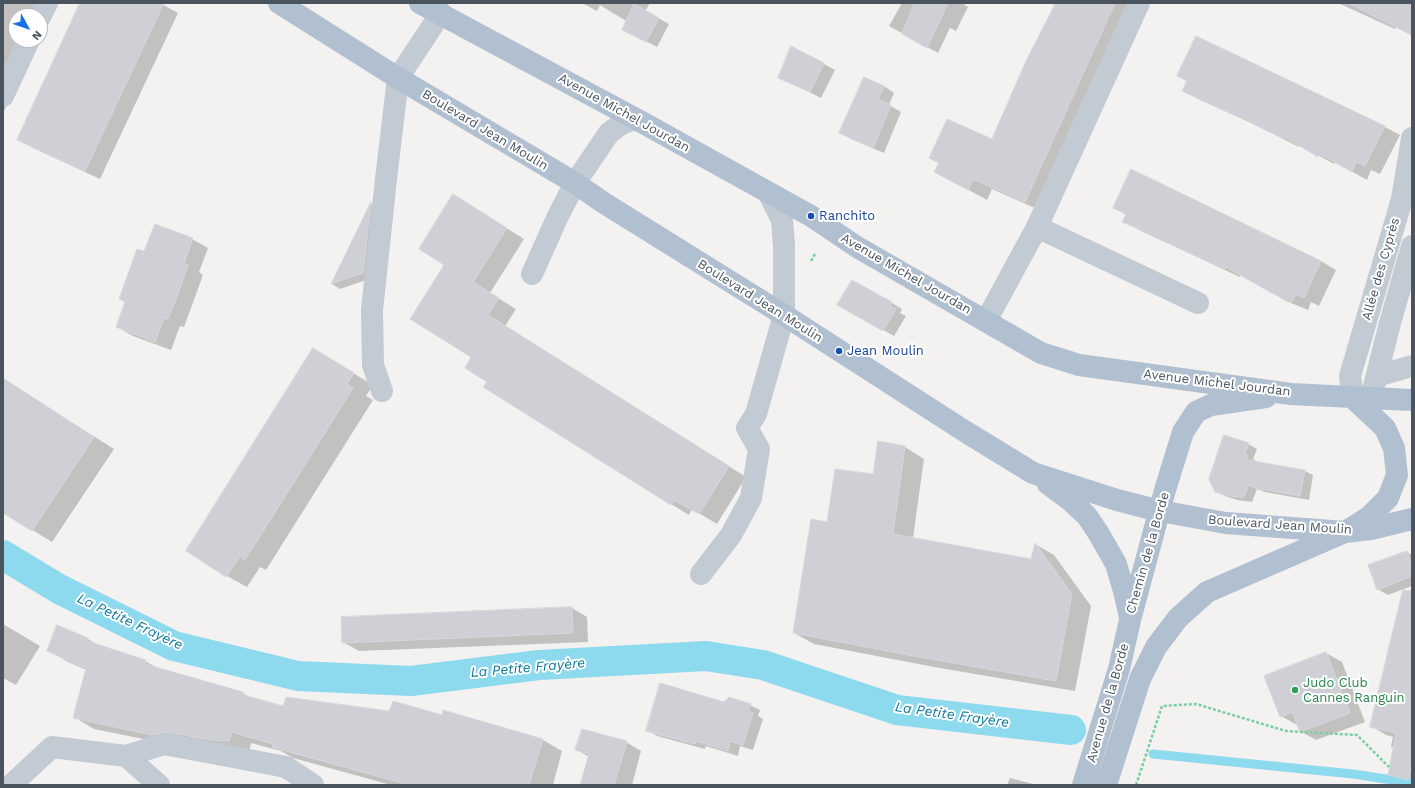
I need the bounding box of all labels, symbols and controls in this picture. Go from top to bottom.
north arrow [8,8,48,48]
text: N [29,28,44,43]
street label: Avenue Michel Jourdan [556,70,692,156]
street label: Boulevard Jean Moulin [419,86,551,174]
place label: Ranchito [819,208,875,224]
marker: Ranchito [806,211,816,221]
street label: Allée des Cyprès [1359,216,1403,322]
street label: Avenue Michel Jourdan [838,230,974,318]
street label: Boulevard Jean Moulin [695,256,825,346]
place label: Jean Moulin [847,343,924,359]
marker: Jean Moulin [834,346,844,356]
street label: Avenue Michel Jourdan [1143,366,1291,400]
street label: Chemin de la Borde [1123,490,1173,616]
street label: Boulevard Jean Moulin [1208,512,1352,538]
water label: La Petite Frayère [74,590,186,654]
street label: Avenue de la Borde [1084,642,1132,764]
water label: La Petite Frayère [470,655,586,681]
place label: Judo Club Cannes Ranguin [1303,675,1405,706]
marker: Judo Club Cannes Ranguin [1290,685,1300,695]
water label: La Petite Frayère [894,699,1010,731]

